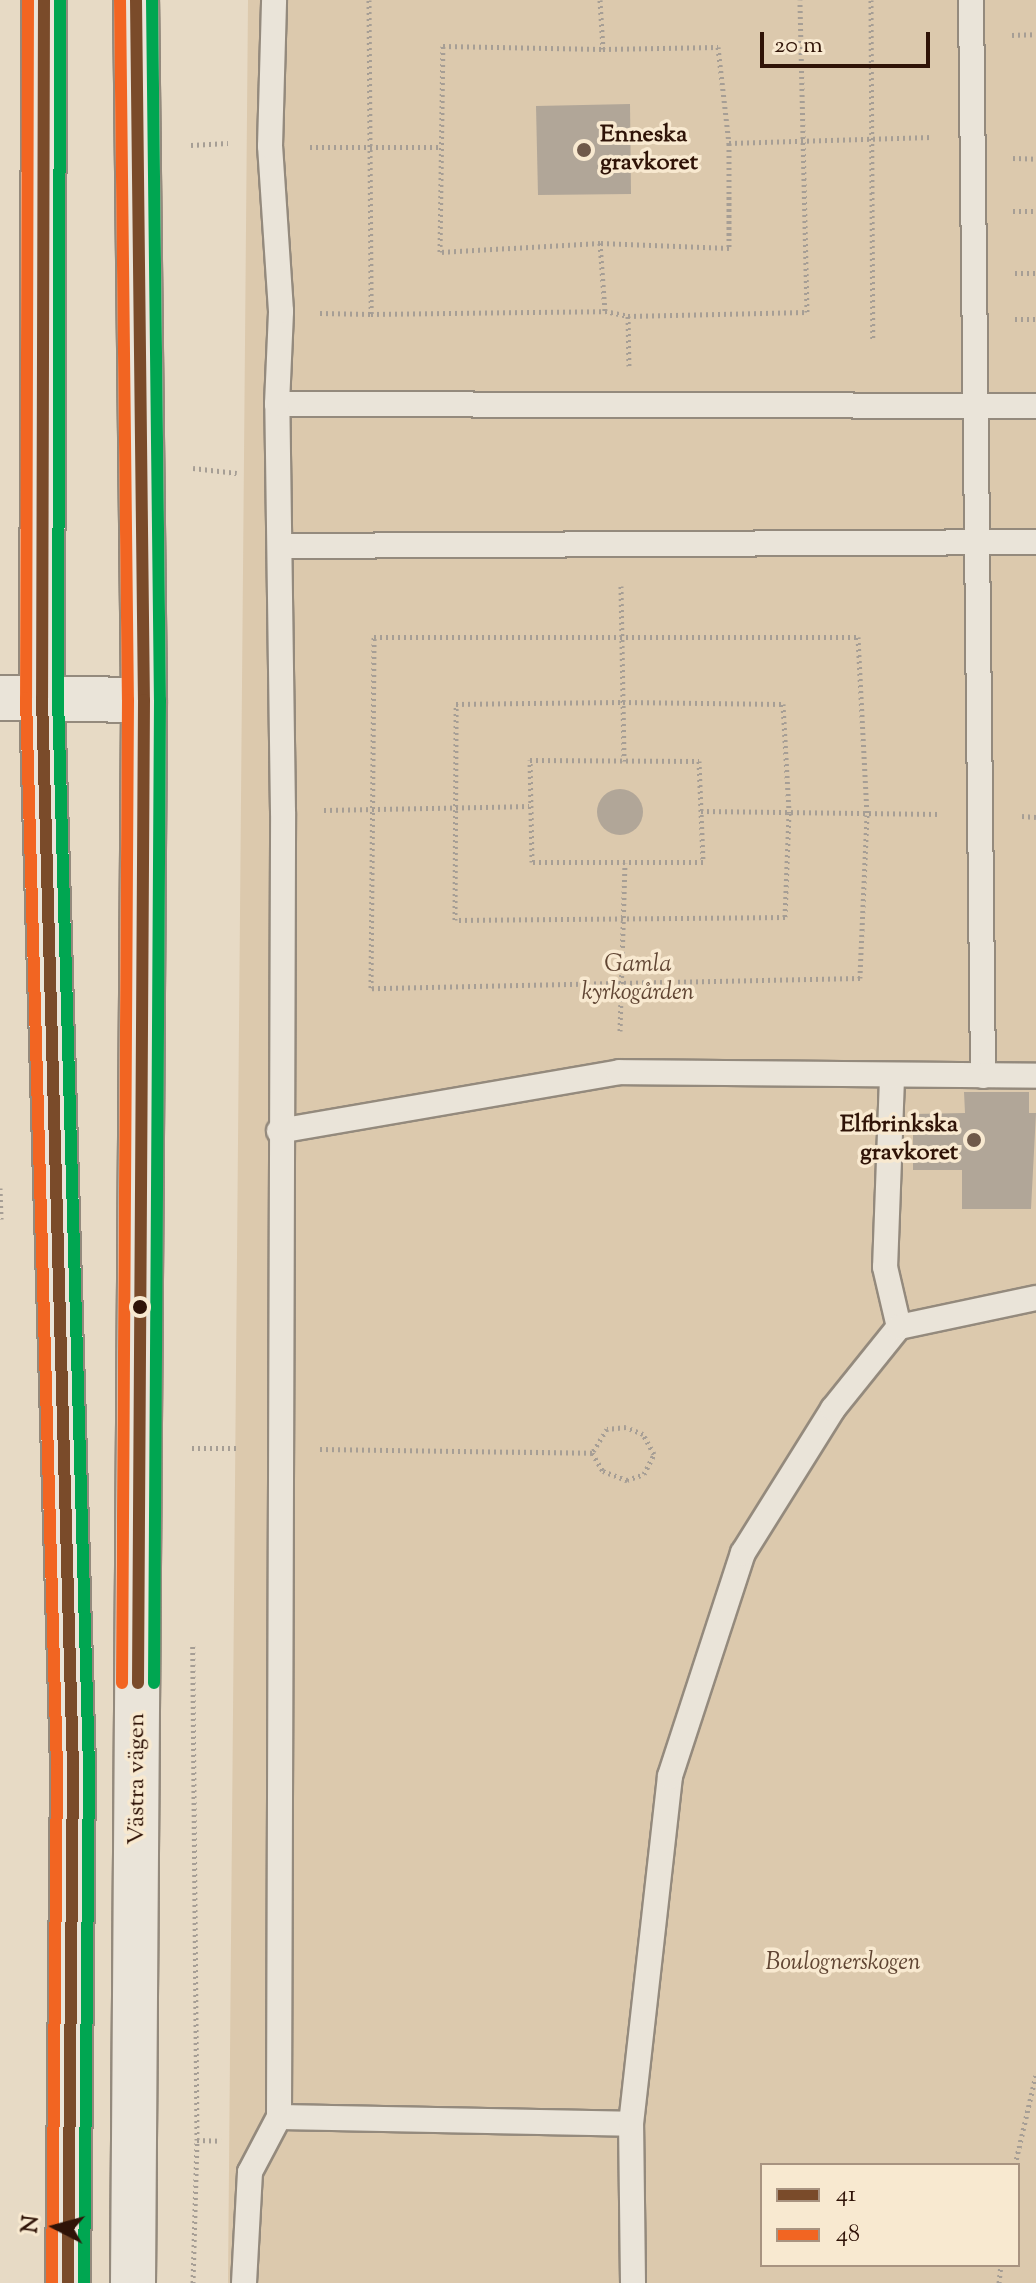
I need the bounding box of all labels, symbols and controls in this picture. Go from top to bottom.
scale bar [764,16,934,66]
text: 20 m [774,29,823,63]
place label: Enneska gravkoret [600,122,698,178]
marker: Enneska gravkoret [575,141,593,159]
park label: Gamla kyrkogården [582,952,694,1008]
place label: Elfbrinkska gravkoret [840,1112,958,1168]
marker: Elfbrinkska gravkoret [965,1131,983,1149]
unlabelled marker [132,1299,148,1315]
street label: Västra vägen [124,1713,152,1845]
park label: Boulognerskogen [765,1950,921,1978]
legend [760,2163,1020,2267]
text: 41 [836,2178,856,2212]
north arrow [16,2187,96,2267]
text: N [15,2214,49,2235]
text: 48 [836,2218,860,2252]

